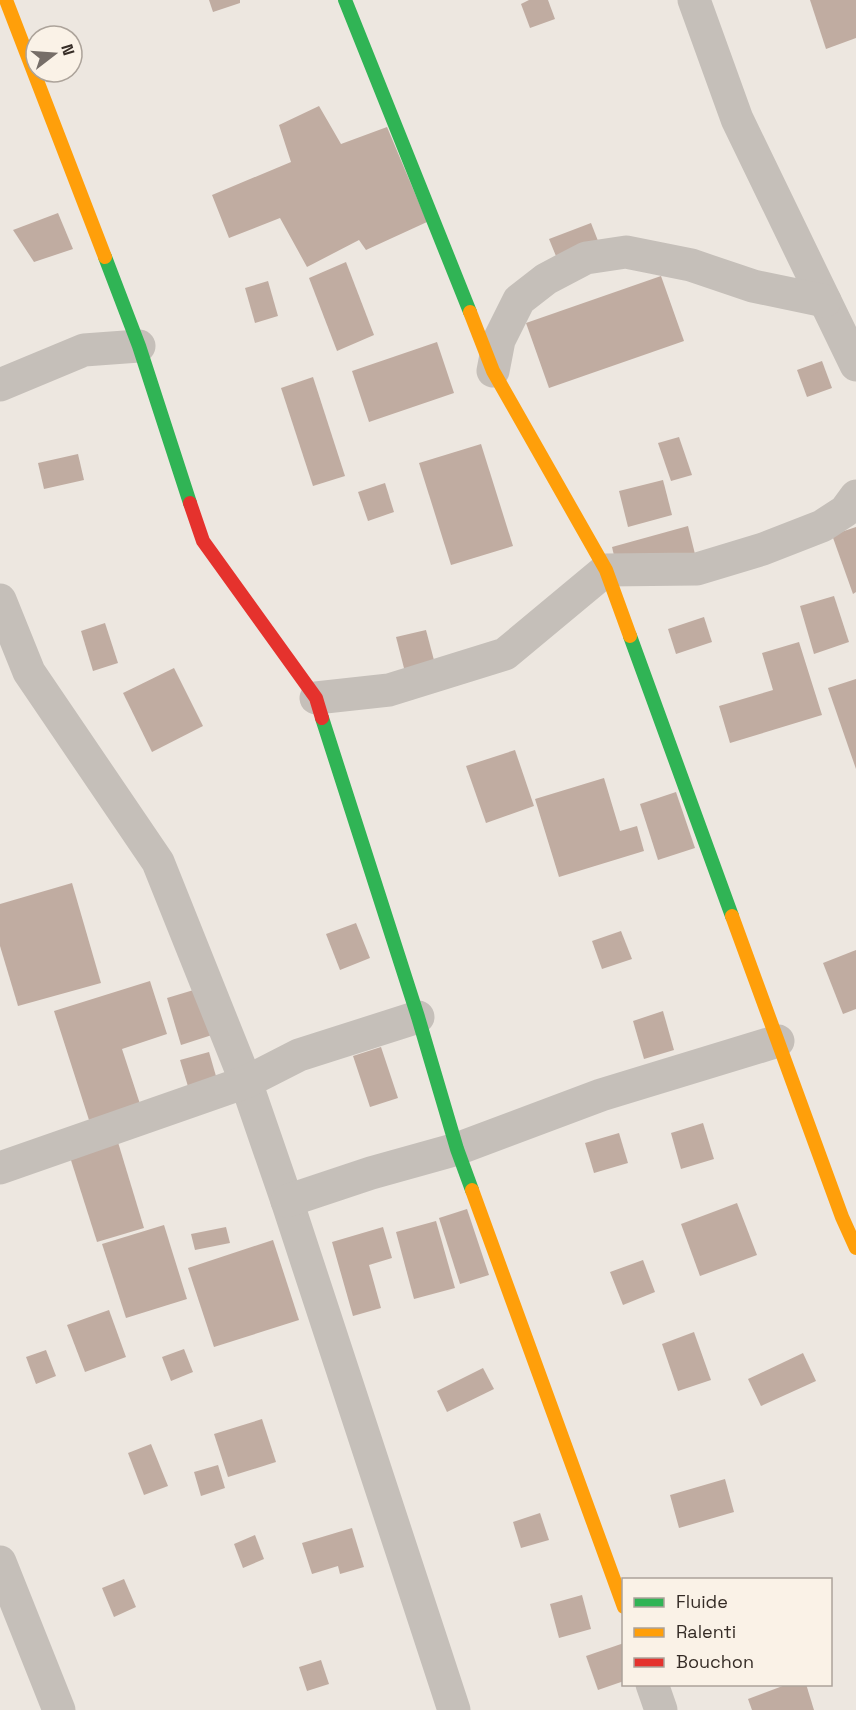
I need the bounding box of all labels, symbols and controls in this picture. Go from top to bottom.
north arrow [24,24,84,84]
text: N [56,42,79,58]
legend [622,1578,832,1686]
text: Fluide [676,1590,728,1613]
text: Ralenti [676,1620,736,1643]
text: Bouchon [676,1650,754,1673]

